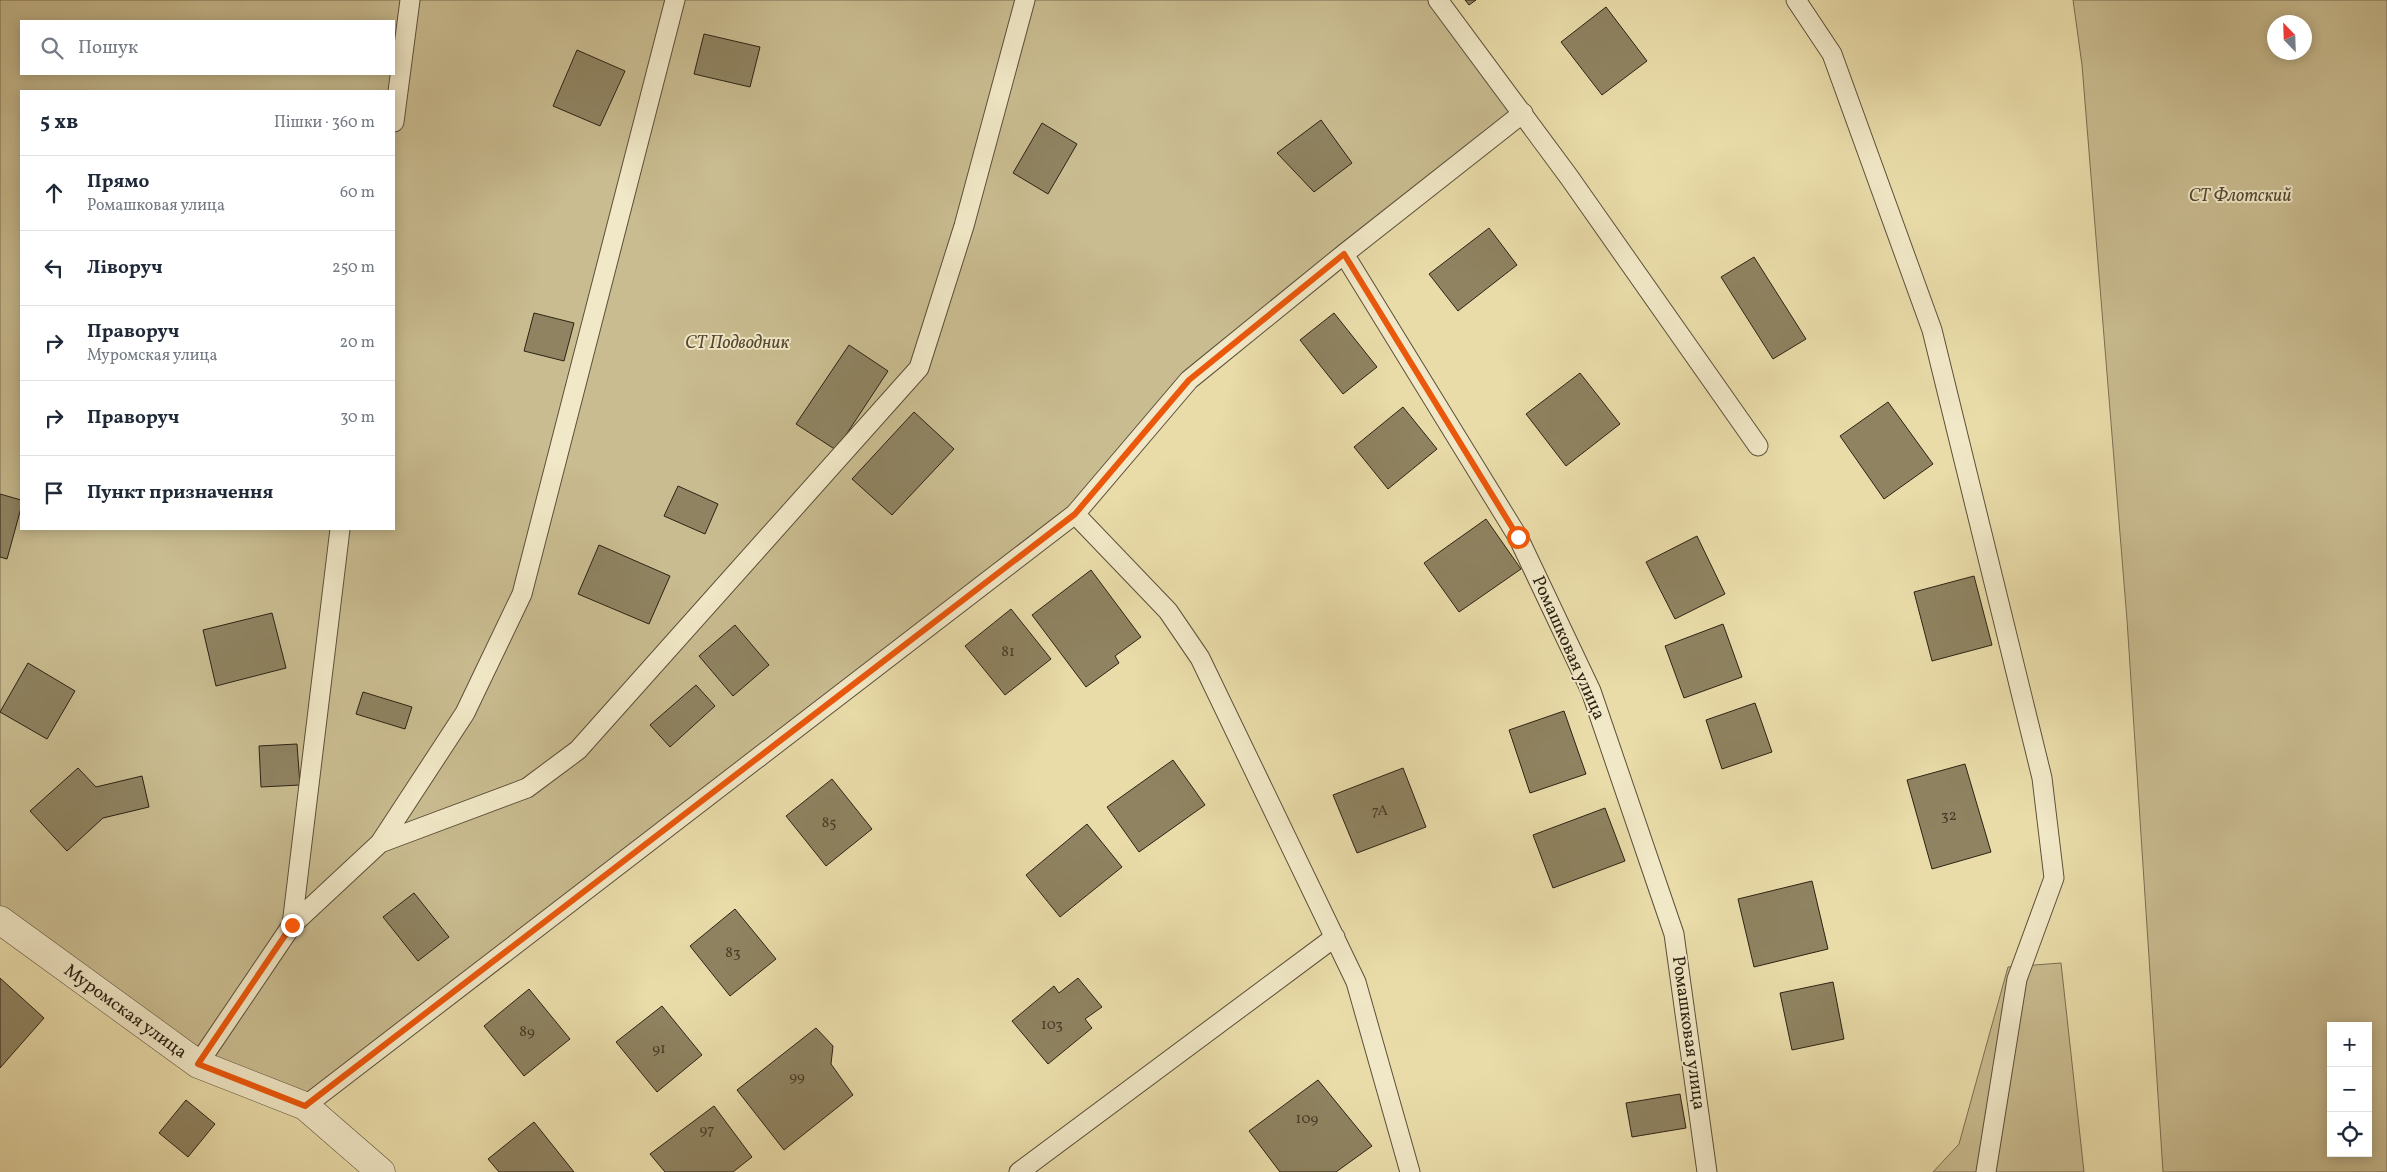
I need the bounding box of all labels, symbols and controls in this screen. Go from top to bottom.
north arrow [2267,15,2312,60]
search box [20,20,395,75]
icon: search [38,34,66,62]
text: Пошук [78,35,138,61]
text: 5 хв [40,108,78,137]
text: Пішки · 360 m [274,112,375,134]
text: Прямо [87,169,149,195]
icon: ahead [40,179,68,207]
text: 60 m [340,182,375,204]
park label: СТ Флотский [2189,184,2291,209]
text: Ромашковая улица [87,195,225,217]
icon: left [40,254,68,282]
text: Ліворуч [87,255,162,281]
text: 250 m [332,257,375,279]
text: Праворуч [87,319,179,345]
icon: right [40,329,68,357]
park label: СТ Подводник [685,331,789,356]
text: 20 m [340,332,375,354]
text: Муромская улица [87,345,217,367]
icon: right [40,404,68,432]
text: Праворуч [87,405,179,431]
text: 30 m [340,407,375,429]
icon: arrive [40,479,68,507]
text: Пункт призначення [87,480,273,506]
route start [1507,526,1530,549]
street label: Ромашковая улица [1525,572,1611,724]
house number: 81 [1001,642,1015,663]
house number: 7А [1372,801,1389,822]
house number: 32 [1941,806,1957,827]
house number: 85 [822,813,836,834]
route end [281,914,304,937]
house number: 83 [725,943,741,964]
street label: Ромашковая улица [1665,954,1711,1112]
street label: Муромская улица [58,959,192,1065]
house number: 103 [1041,1015,1063,1036]
house number: 89 [519,1022,535,1043]
map controls [2327,1022,2372,1157]
button: + [2327,1022,2372,1067]
house number: 91 [652,1039,666,1060]
house number: 99 [789,1067,805,1088]
button: − [2327,1067,2372,1112]
house number: 109 [1296,1109,1319,1130]
button: locate [2327,1112,2372,1157]
house number: 97 [699,1120,715,1141]

